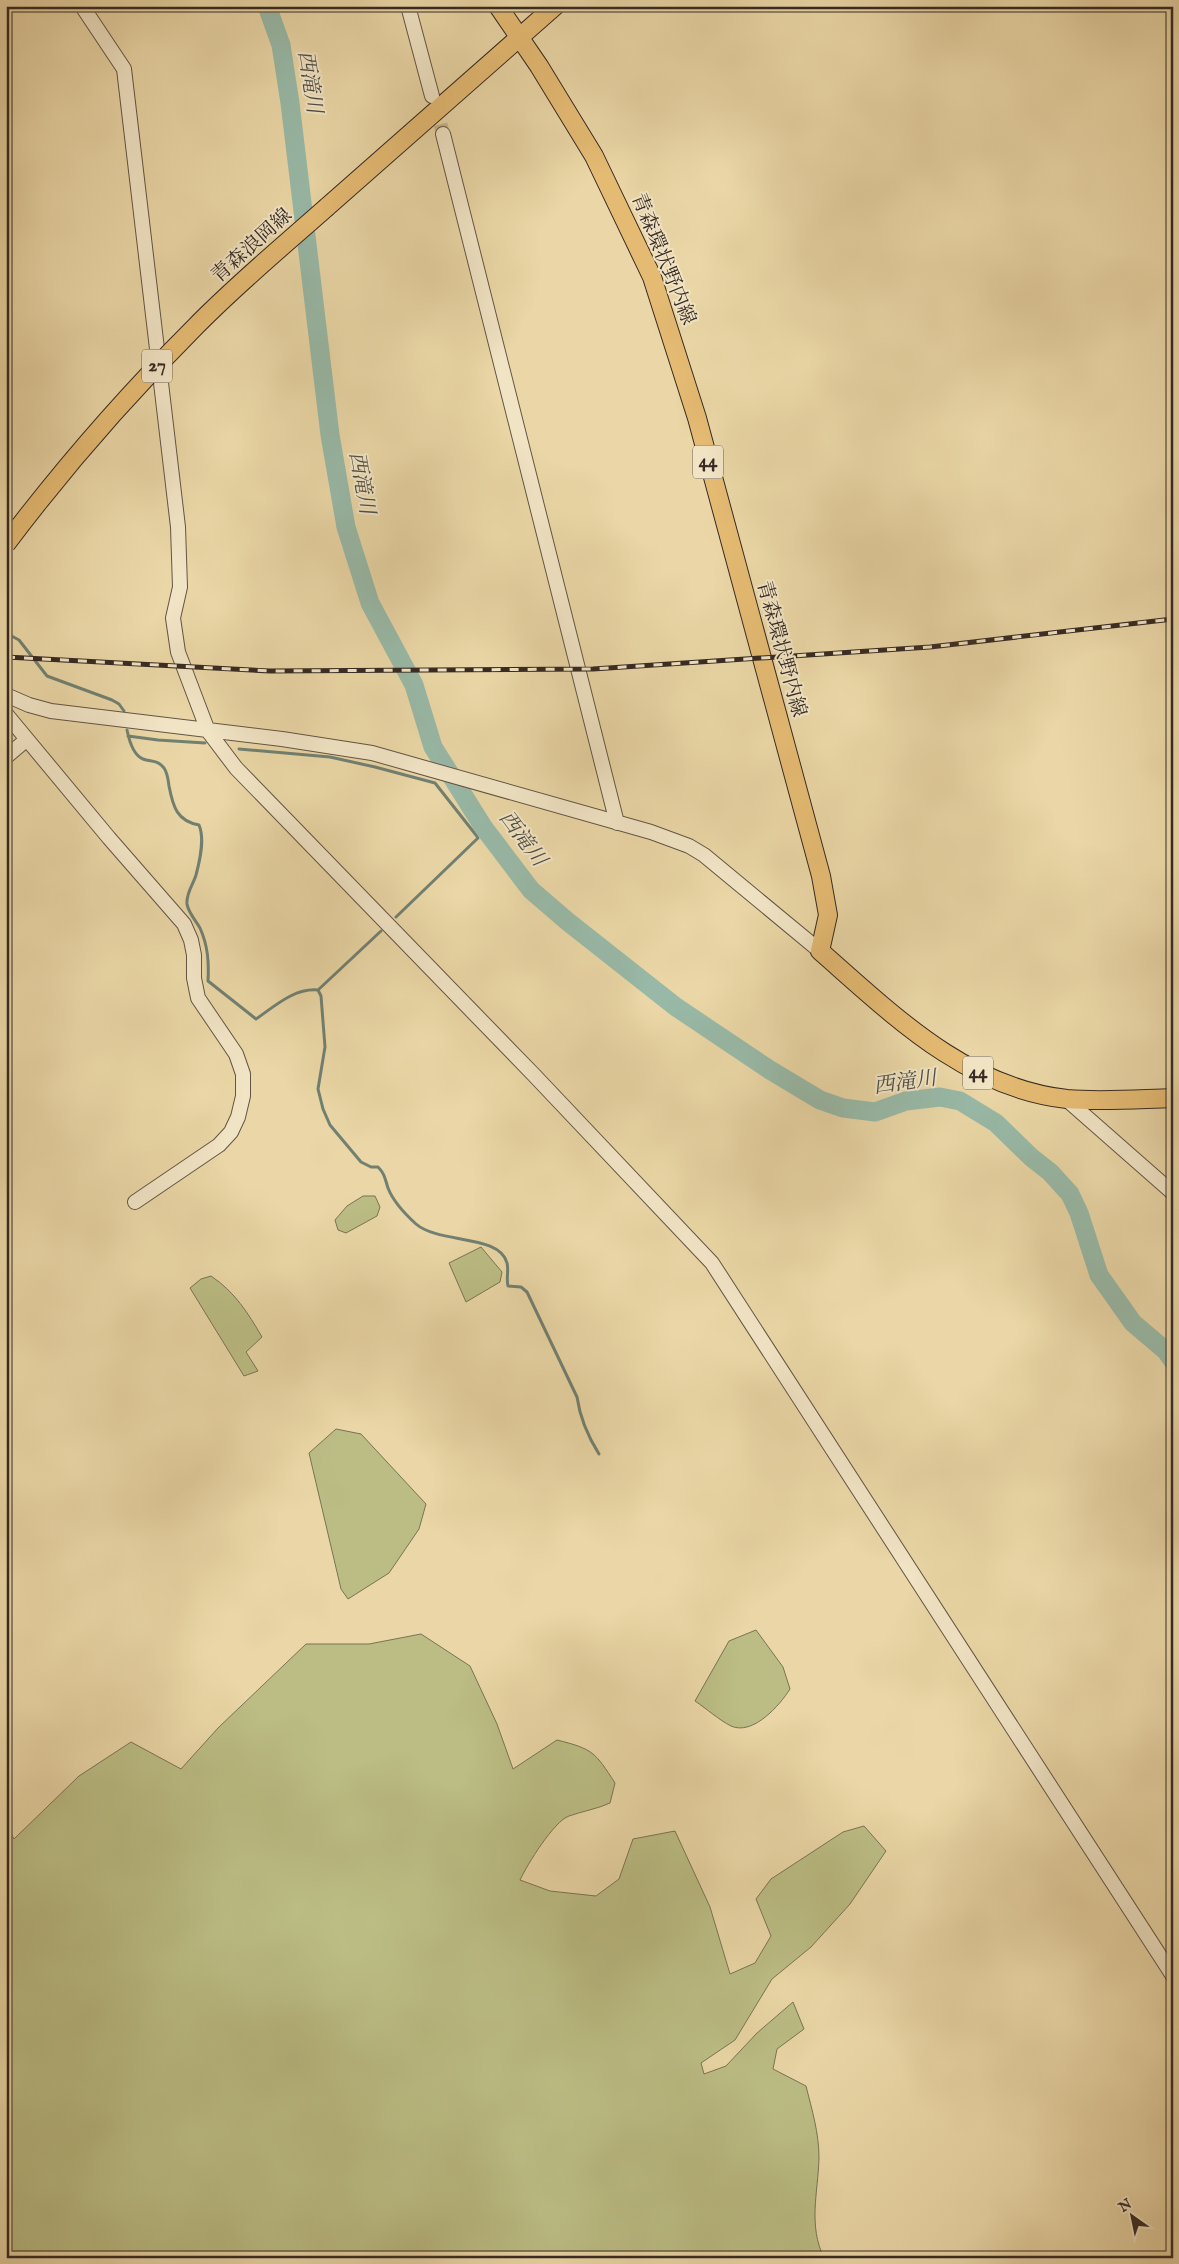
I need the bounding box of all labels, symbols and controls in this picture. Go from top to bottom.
water label: 西滝川 [291,49,328,117]
street label: 青森環状野内線 [625,189,701,329]
street label: 青森浪岡線 [206,203,298,289]
road number: 27 [142,350,172,382]
road number: 44 [693,446,723,478]
water label: 西滝川 [342,450,380,518]
street label: 青森環状野内線 [751,578,811,720]
water label: 西滝川 [492,806,553,874]
road number: 44 [963,1056,993,1090]
water label: 西滝川 [872,1065,940,1101]
north arrow [1106,2192,1156,2242]
text: N [1115,2195,1135,2217]

